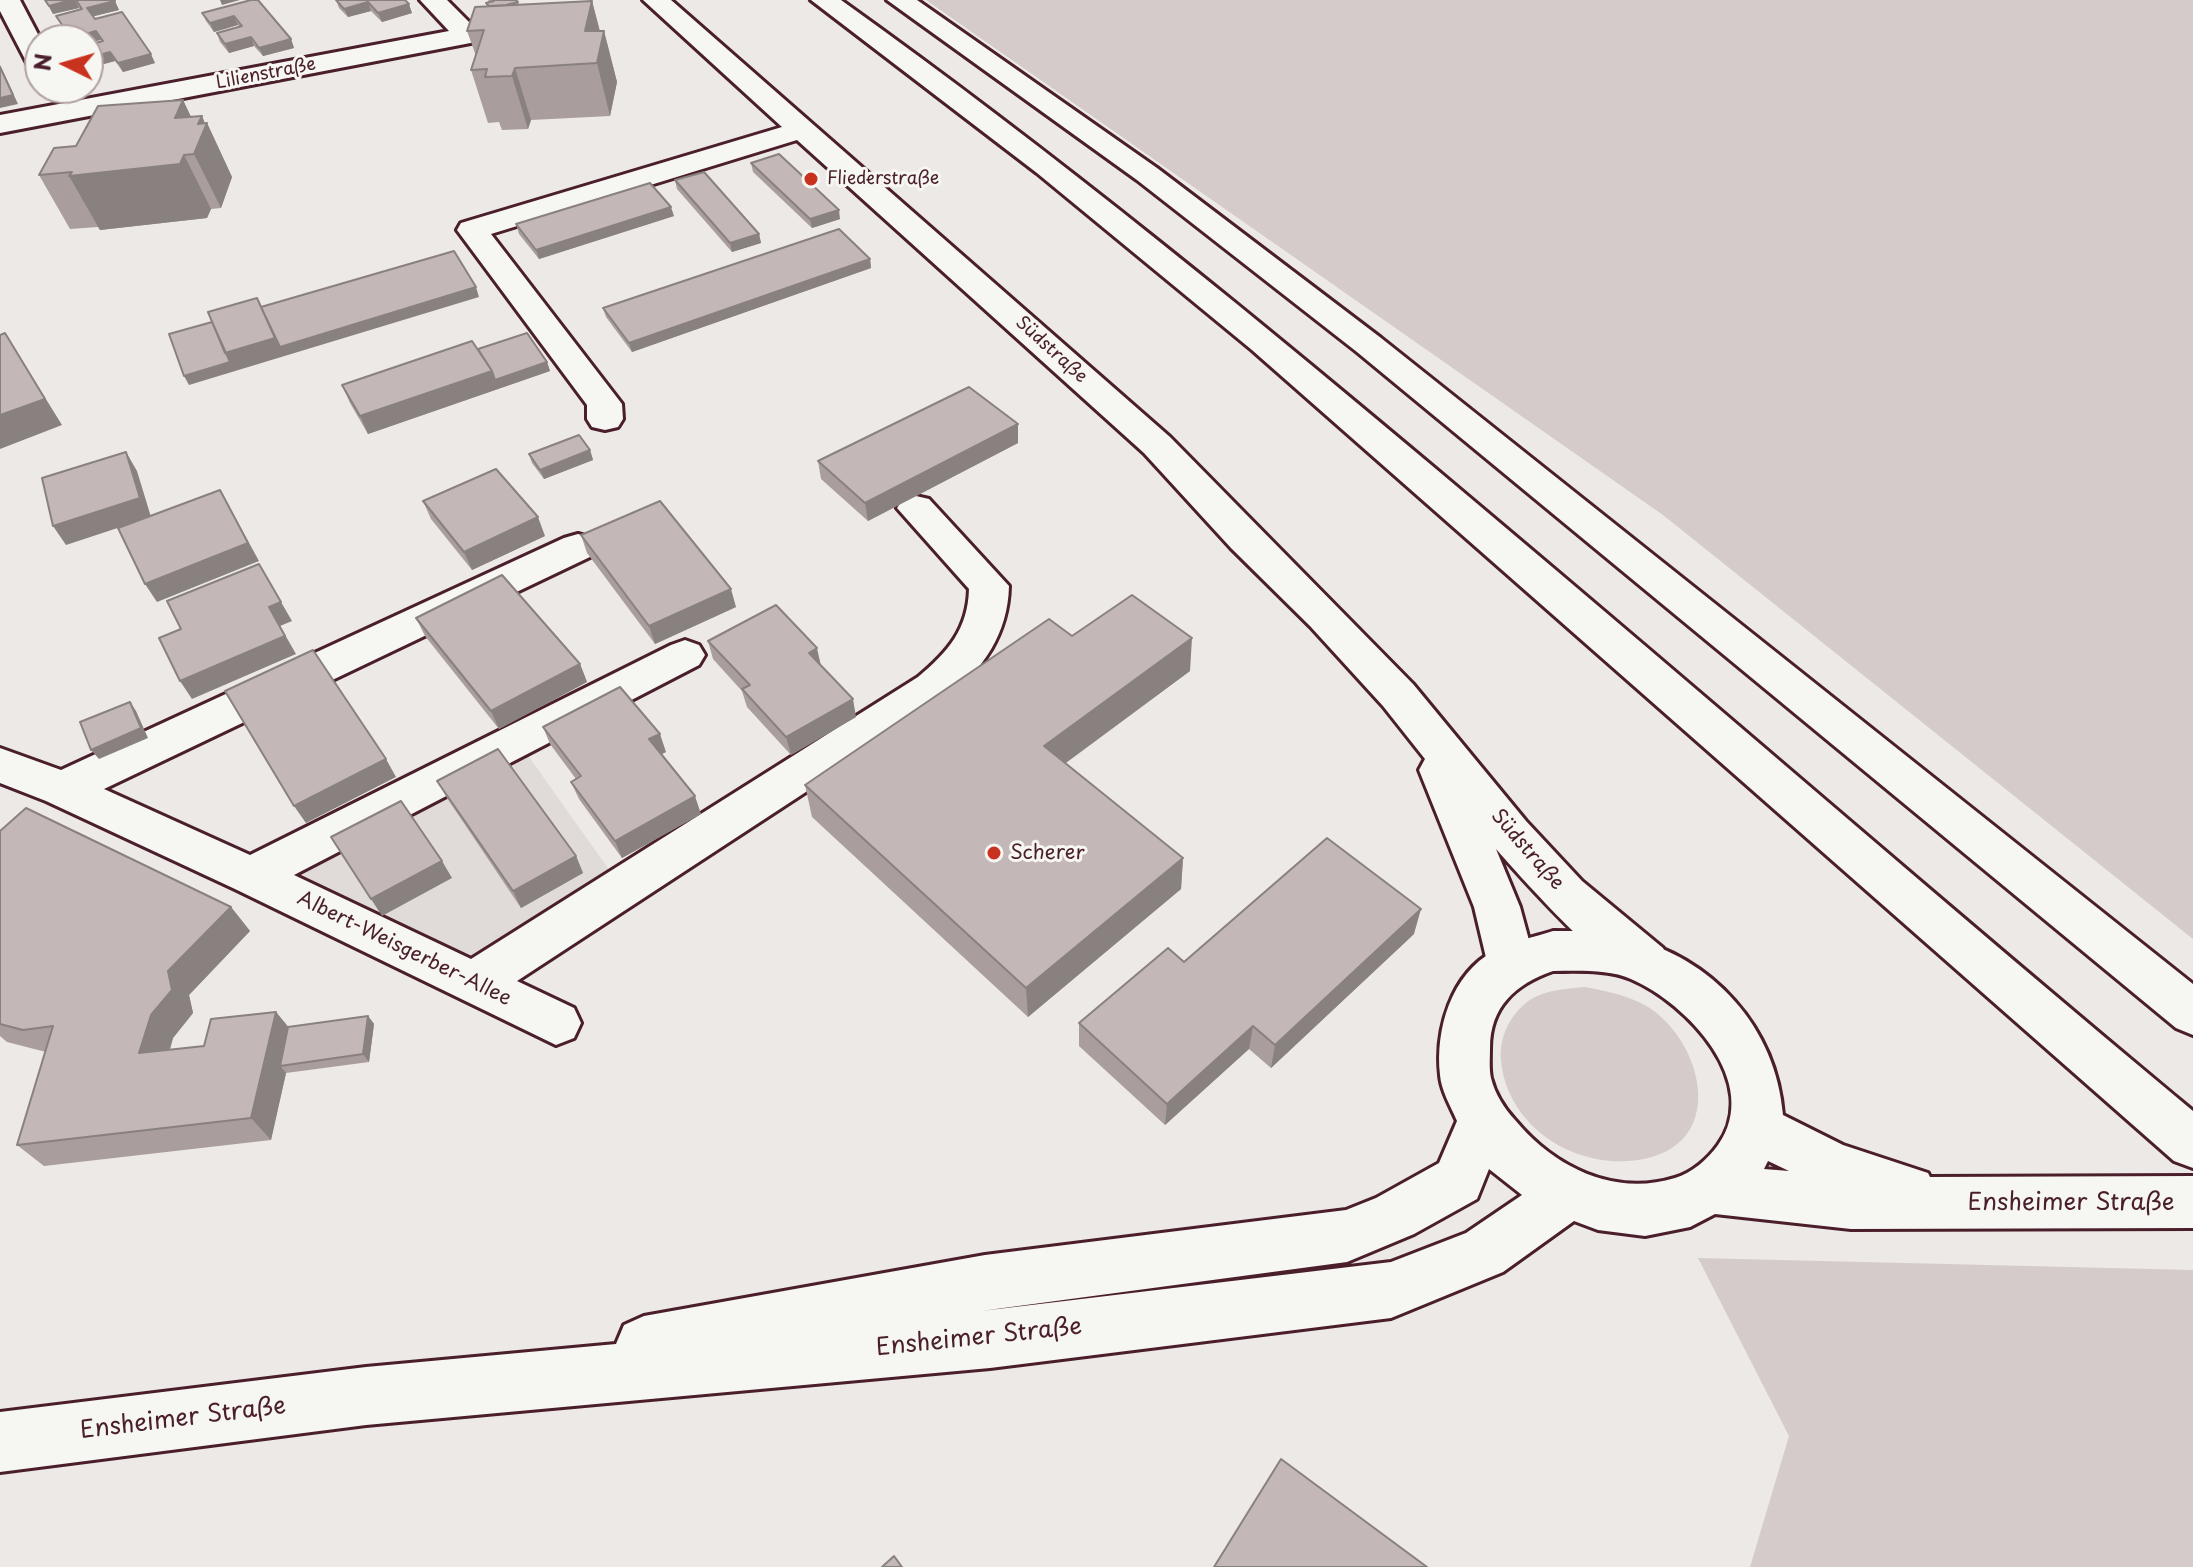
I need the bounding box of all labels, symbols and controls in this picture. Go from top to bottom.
north arrow [24,24,104,104]
text: N [24,52,59,72]
street label: Lilienstraße [214,54,318,94]
place label: Fliederstraße [827,168,939,190]
marker: Fliederstraße [802,170,820,188]
street label: Südstraße [1011,312,1091,388]
street label: Südstraße [1485,805,1569,895]
place label: Scherer [1010,841,1085,865]
marker: Scherer [985,844,1003,862]
street label: Albert-Weisgerber-Allee [293,887,515,1011]
street label: Ensheimer Straße [1967,1189,2175,1217]
street label: Ensheimer Straße [874,1313,1084,1363]
street label: Ensheimer Straße [78,1392,288,1446]

